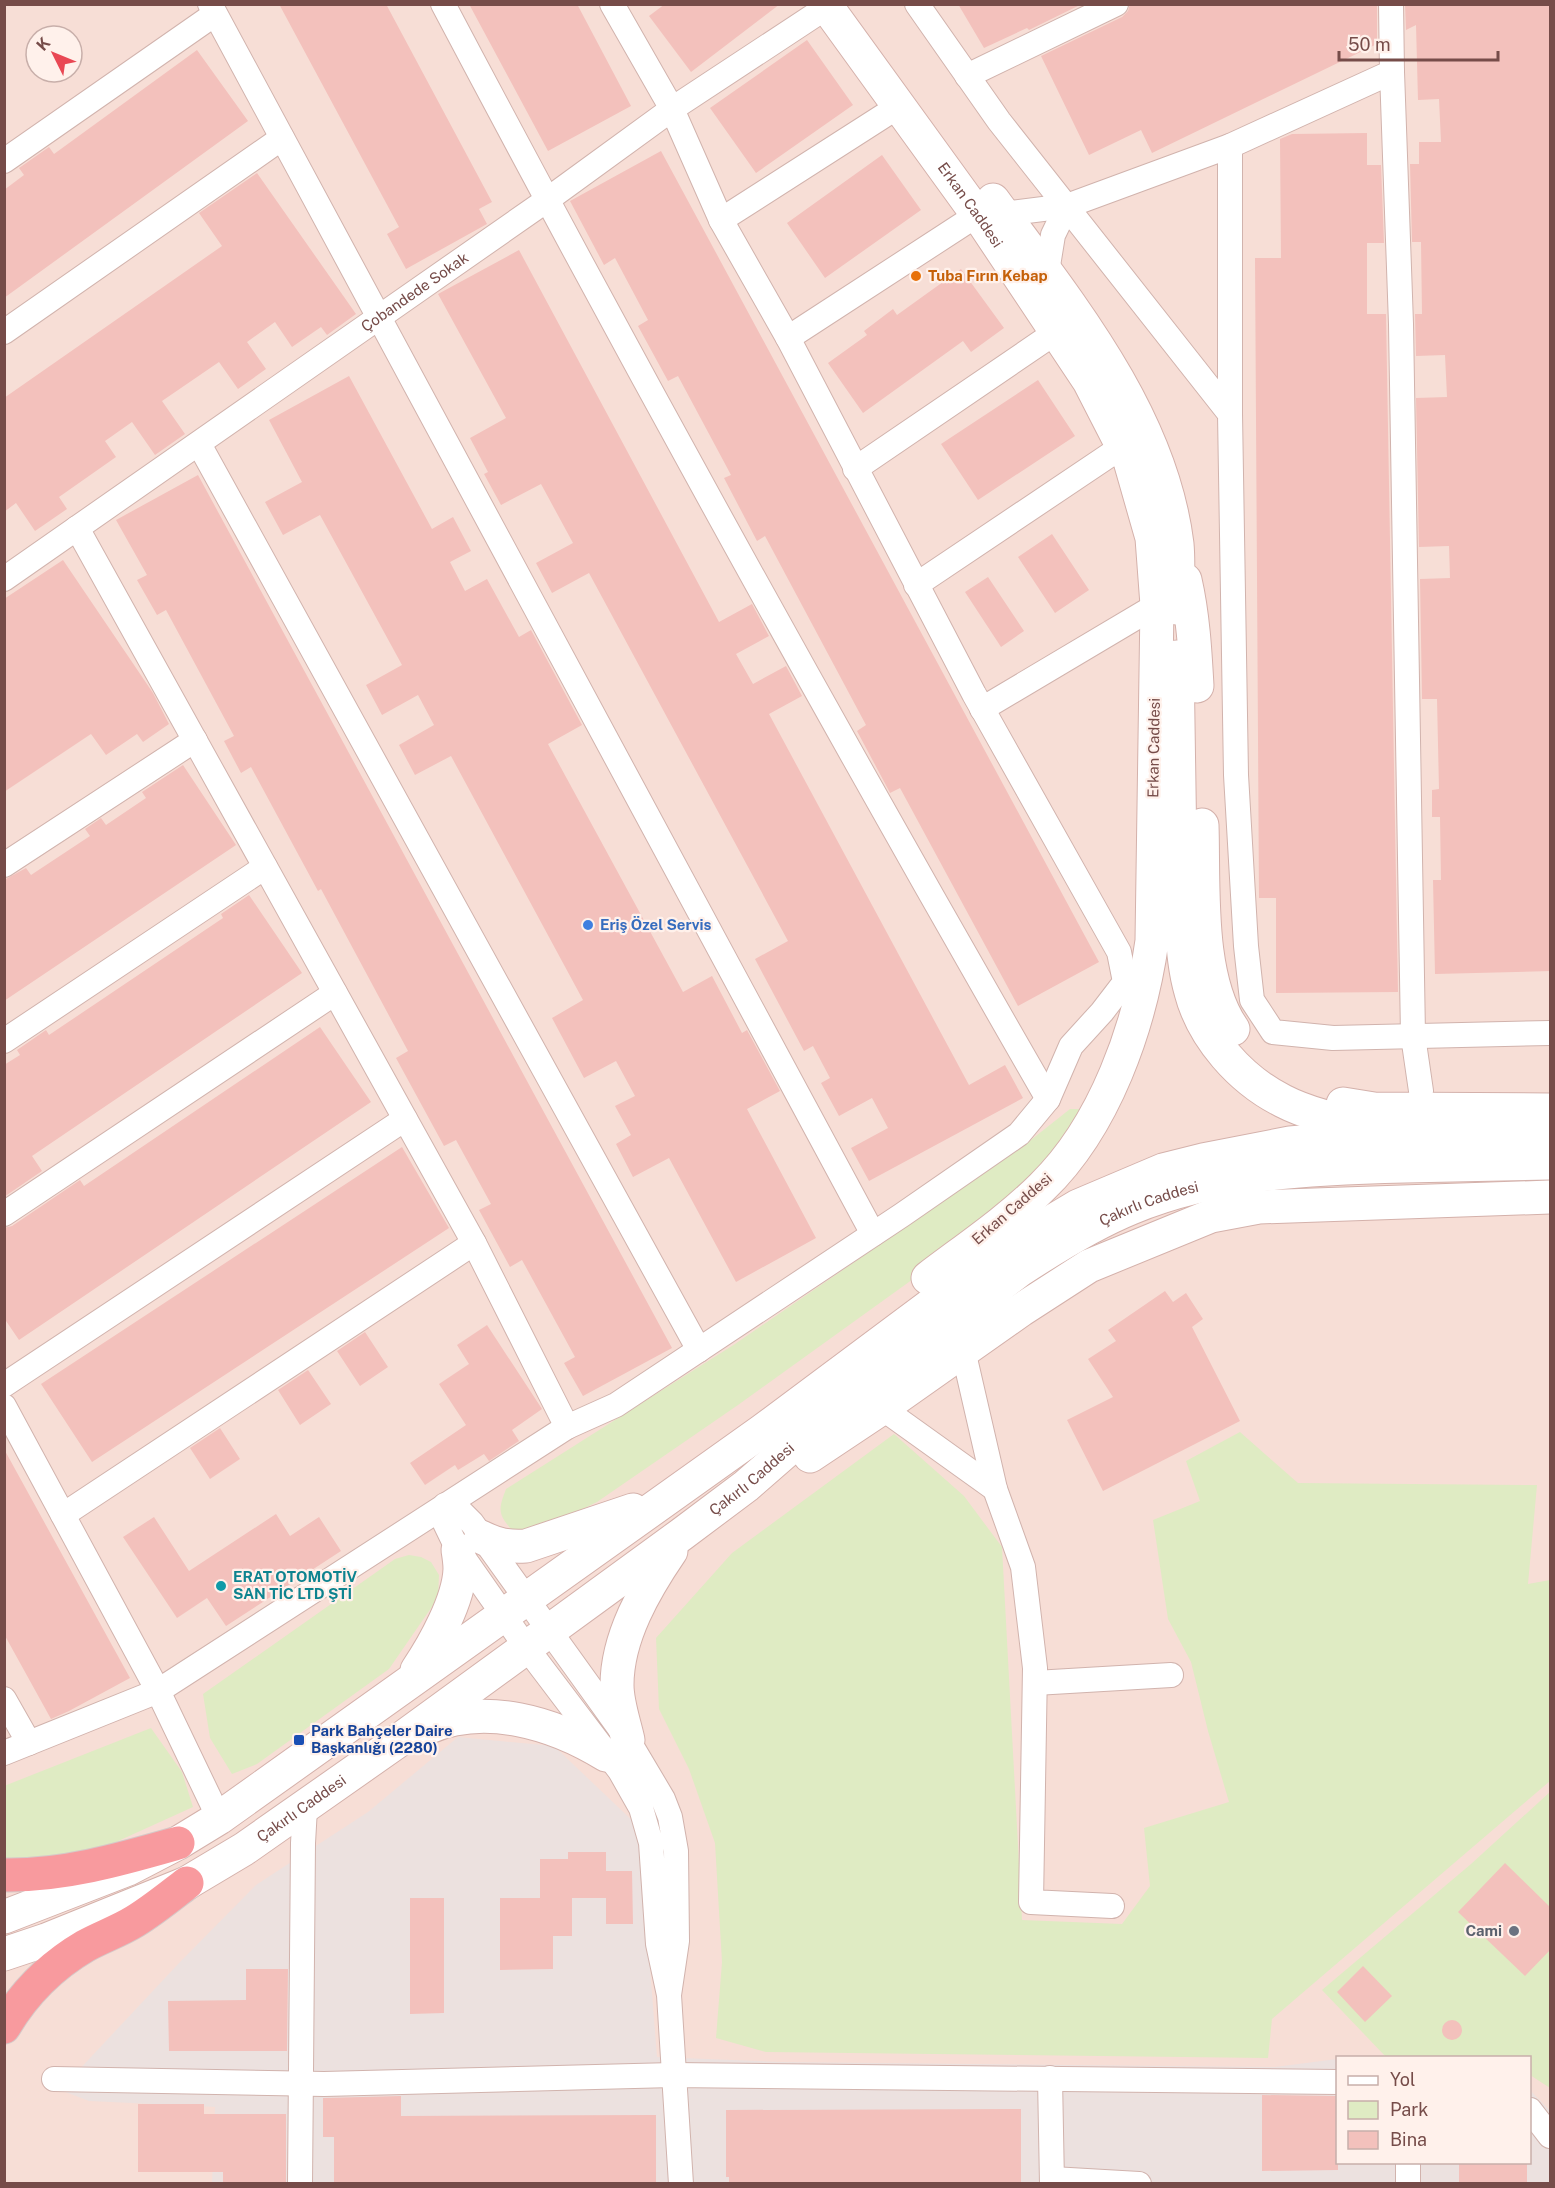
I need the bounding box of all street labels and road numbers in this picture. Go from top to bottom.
street label: Erkan Caddesi [935,159,1006,250]
street label: Çobandede Sokak [358,249,471,335]
street label: Erkan Caddesi [1144,698,1163,798]
street label: Erkan Caddesi [968,1169,1055,1248]
street label: Çakırlı Caddesi [1096,1178,1200,1229]
street label: Çakırlı Caddesi [706,1439,797,1519]
street label: Çakırlı Caddesi [254,1771,349,1845]

